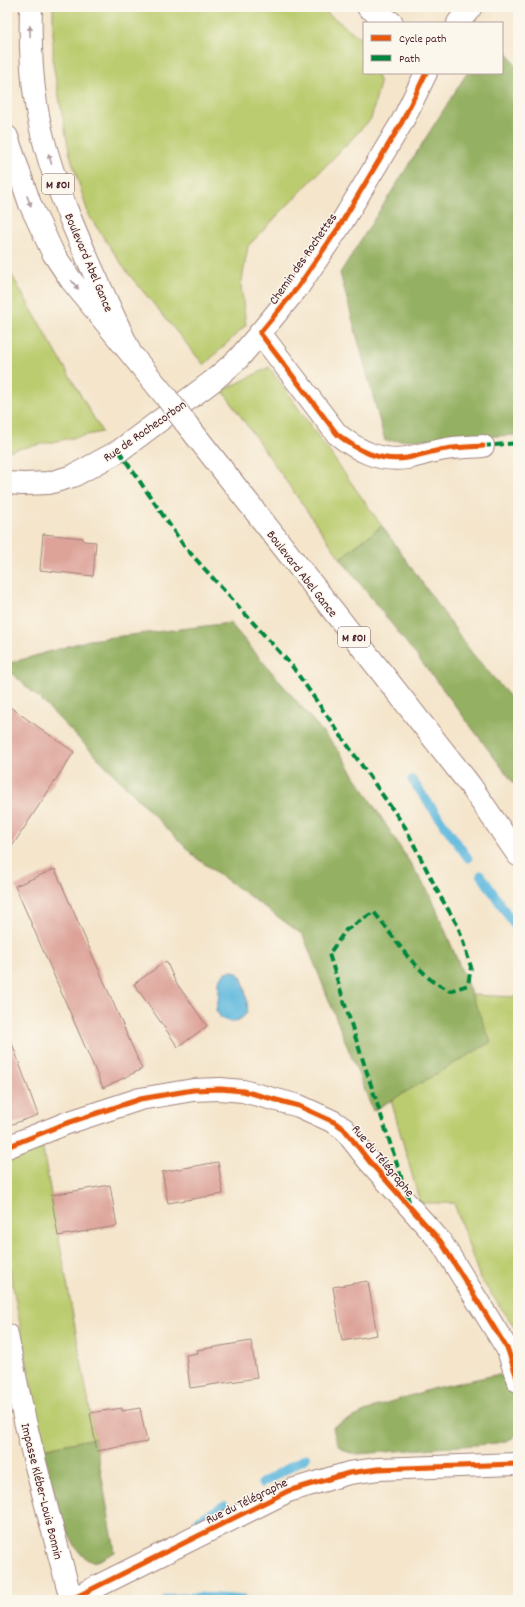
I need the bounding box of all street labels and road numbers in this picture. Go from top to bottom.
road number: M 801 [42,174,74,194]
street label: Chemin des Rochettes [265,210,343,309]
street label: Boulevard Abel Gance [58,211,117,316]
street label: Rue de Rochecorbon [100,396,191,468]
street label: Boulevard Abel Gance [261,527,341,622]
road number: M 801 [338,627,370,647]
street label: Rue du Télégraphe [346,1121,418,1202]
street label: Impasse Kléber-Louis Bonnin [14,1421,67,1562]
street label: Rue du Télégraphe [203,1474,292,1530]

